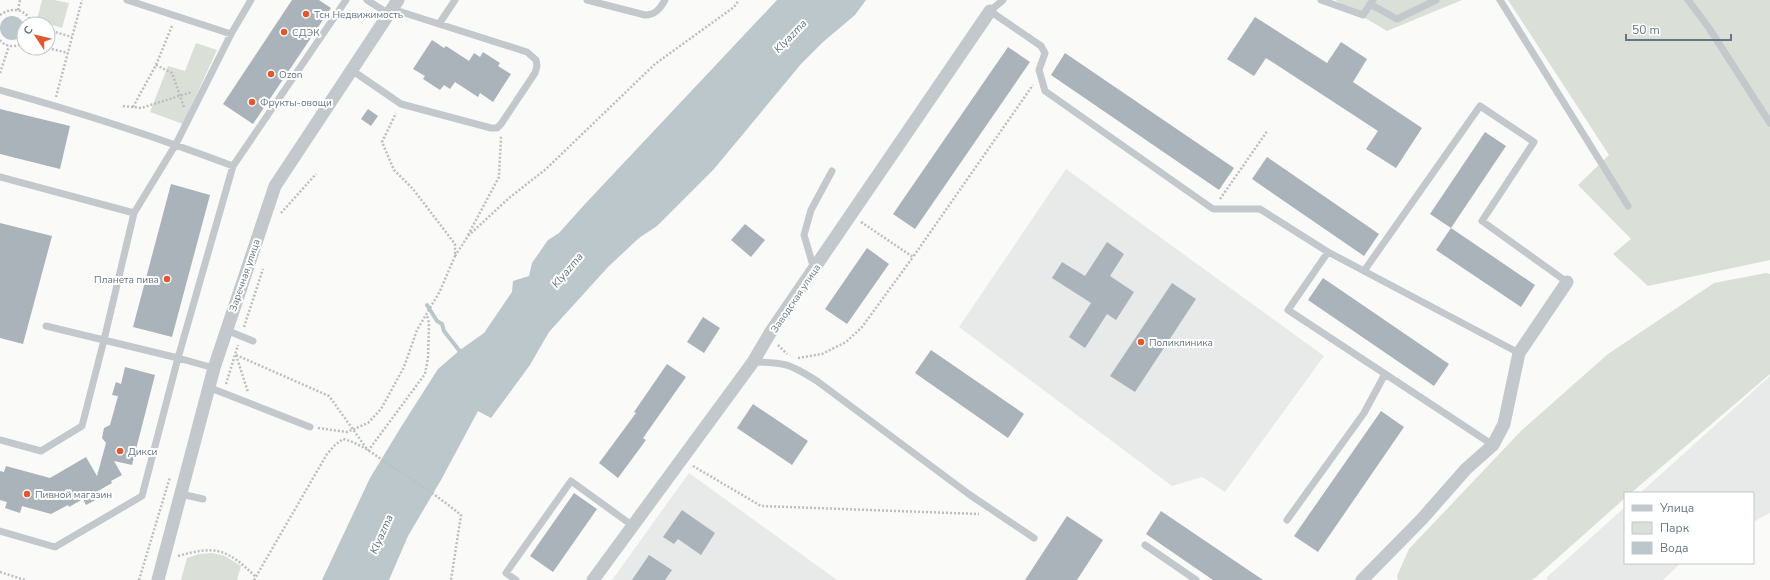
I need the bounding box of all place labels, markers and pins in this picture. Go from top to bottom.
place label: Тсн Недвижимость [314,8,403,22]
marker: Тсн Недвижимость [301,9,311,19]
place label: СДЭК [292,26,320,40]
marker: СДЭК [279,27,289,37]
place label: Ozon [279,68,302,82]
marker: Ozon [266,69,276,79]
place label: Фрукты-овощи [260,96,332,110]
marker: Фрукты-овощи [247,97,257,107]
place label: Планета пива [94,273,159,287]
marker: Планета пива [162,274,172,284]
place label: Поликлиника [1149,336,1213,350]
marker: Поликлиника [1136,337,1146,347]
place label: Дикси [128,445,158,459]
marker: Дикси [115,446,125,456]
place label: Пивной магазин [35,488,112,502]
marker: Пивной магазин [22,489,32,499]

